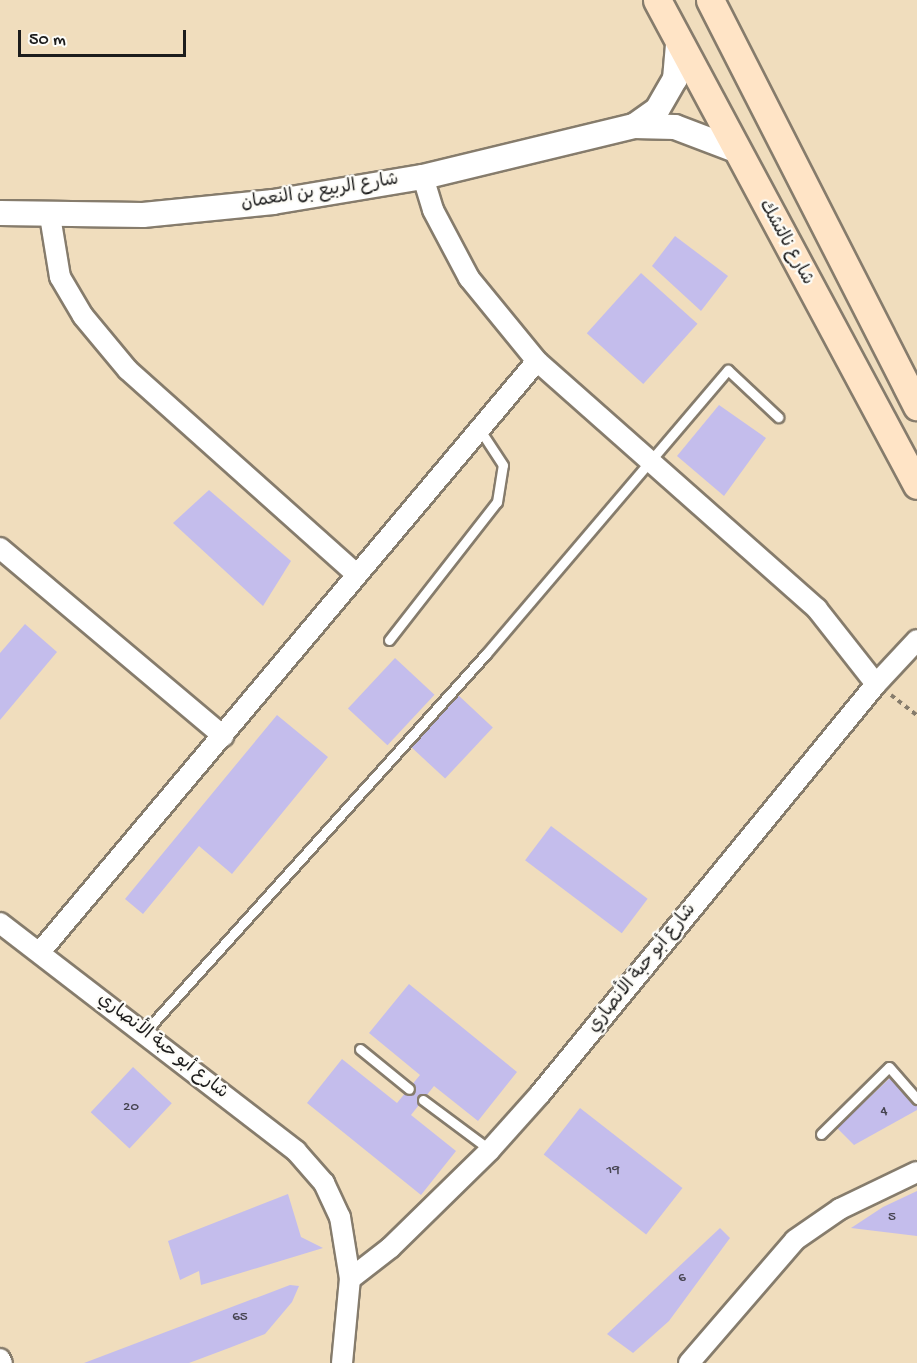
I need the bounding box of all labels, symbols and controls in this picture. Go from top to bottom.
scale bar [21,18,189,56]
text: 50 m [29,30,66,51]
street label: شارع الربيع بن النعمان [240,170,400,216]
street label: شارع نالتشك [753,197,817,289]
street label: شارع أبو حبة الأنصاري [584,900,702,1038]
street label: شارع أبو حبة الأنصاري [92,989,232,1105]
house number: 20 [123,1099,139,1117]
house number: 4 [880,1103,888,1121]
house number: 19 [606,1162,620,1180]
house number: 5 [888,1209,896,1227]
house number: 6 [678,1270,686,1288]
house number: 65 [232,1309,248,1327]

